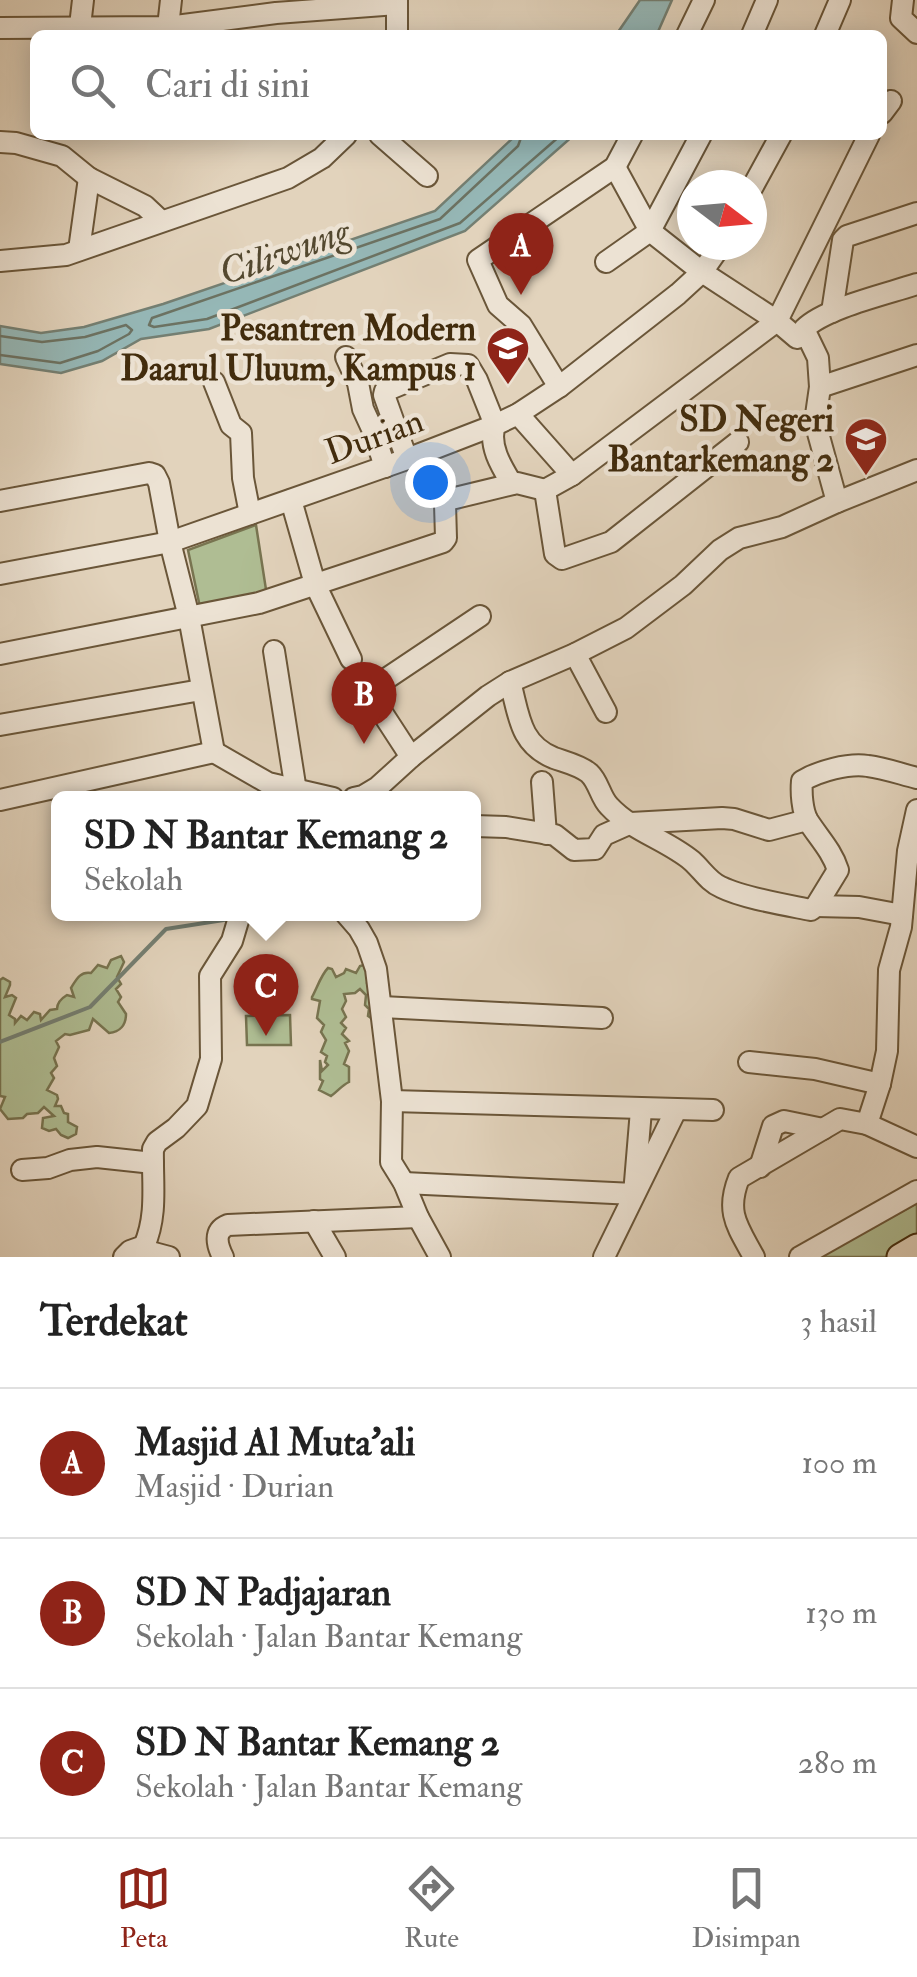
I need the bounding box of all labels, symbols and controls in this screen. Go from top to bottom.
search box [30,30,887,140]
icon: search [65,58,120,113]
text: Cari di sini [145,61,310,109]
north arrow [677,170,767,260]
water label: Ciliwung [212,207,358,297]
pin: A [488,212,554,295]
place label: Pesantren Modern Daarul Uluum, Kampus 1 [121,307,476,391]
school or university icon: Pesantren Modern Daarul Uluum, Kampus 1 [485,325,531,386]
place label: SD Negeri Bantarkemang 2 [607,398,835,482]
street label: Durian [319,399,430,475]
school or university icon: SD Negeri Bantarkemang 2 [843,416,889,477]
your location [405,457,456,508]
pin: B [332,662,396,744]
popup [51,791,481,921]
text: SD N Bantar Kemang 2 [84,812,448,860]
text: Sekolah [84,860,183,900]
pin: C [234,954,298,1036]
text: Terdekat [40,1296,188,1348]
text: 3 hasil [800,1302,877,1342]
text: Masjid Al Muta'ali [135,1419,415,1467]
text: A [62,1443,83,1483]
text: 100 m [801,1443,877,1483]
text: Masjid · Durian [135,1467,334,1507]
text: SD N Padjajaran [135,1569,391,1617]
text: B [62,1593,83,1633]
text: 130 m [805,1593,877,1633]
text: Sekolah · Jalan Bantar Kemang [135,1617,522,1657]
text: SD N Bantar Kemang 2 [135,1719,500,1767]
text: C [61,1743,84,1783]
text: 280 m [798,1743,877,1783]
text: Sekolah · Jalan Bantar Kemang [135,1767,522,1807]
tab: Peta [116,1861,171,1956]
tab: Rute [404,1861,459,1956]
tab: Disimpan [692,1861,801,1956]

